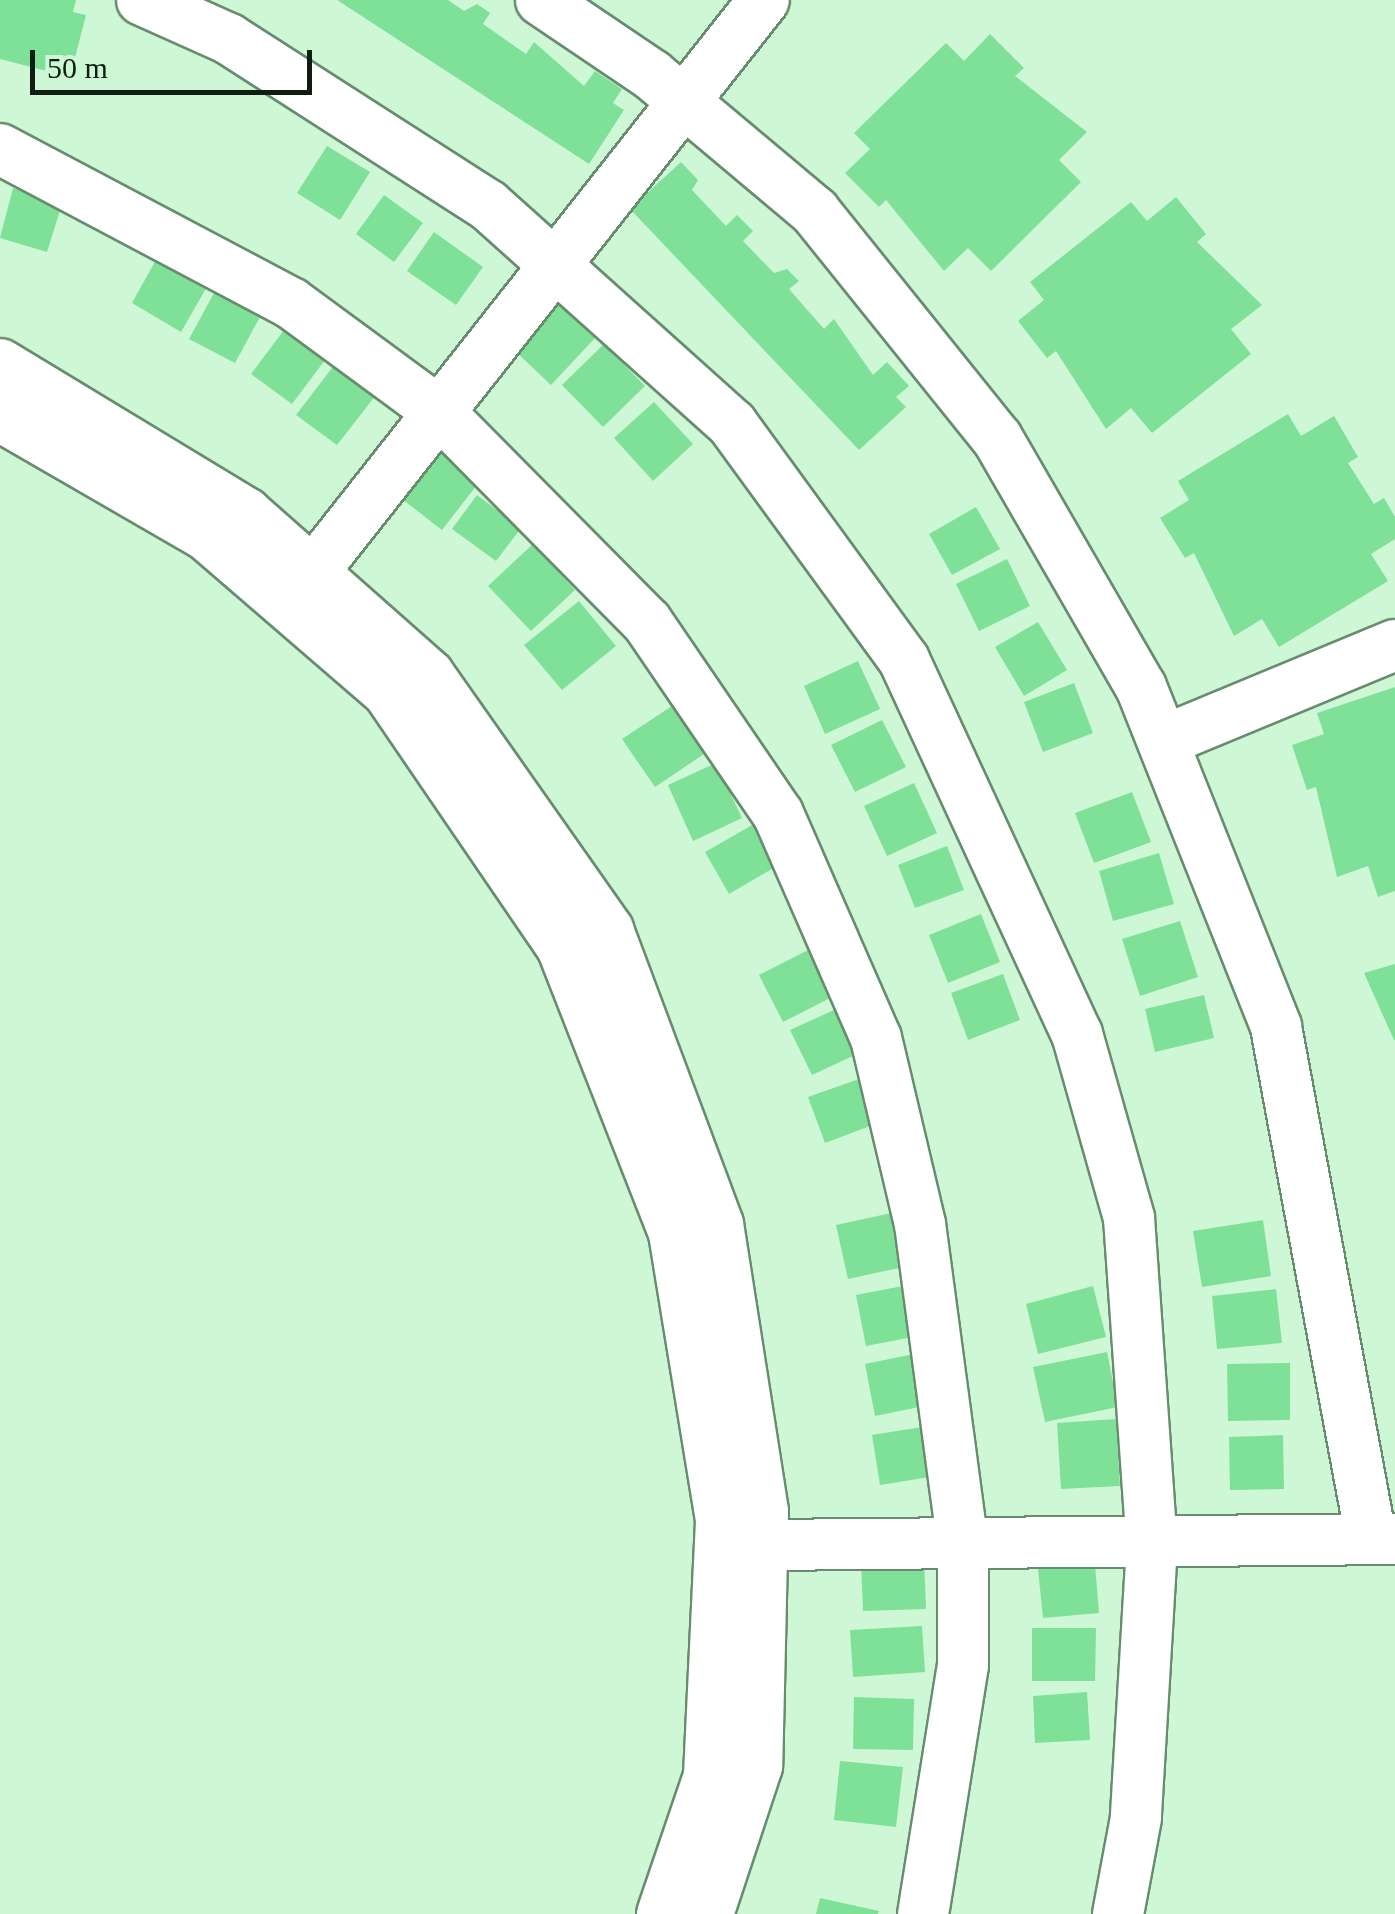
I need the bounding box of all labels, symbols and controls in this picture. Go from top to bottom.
scale bar [35,30,318,92]
text: 50 m [47,51,108,84]

